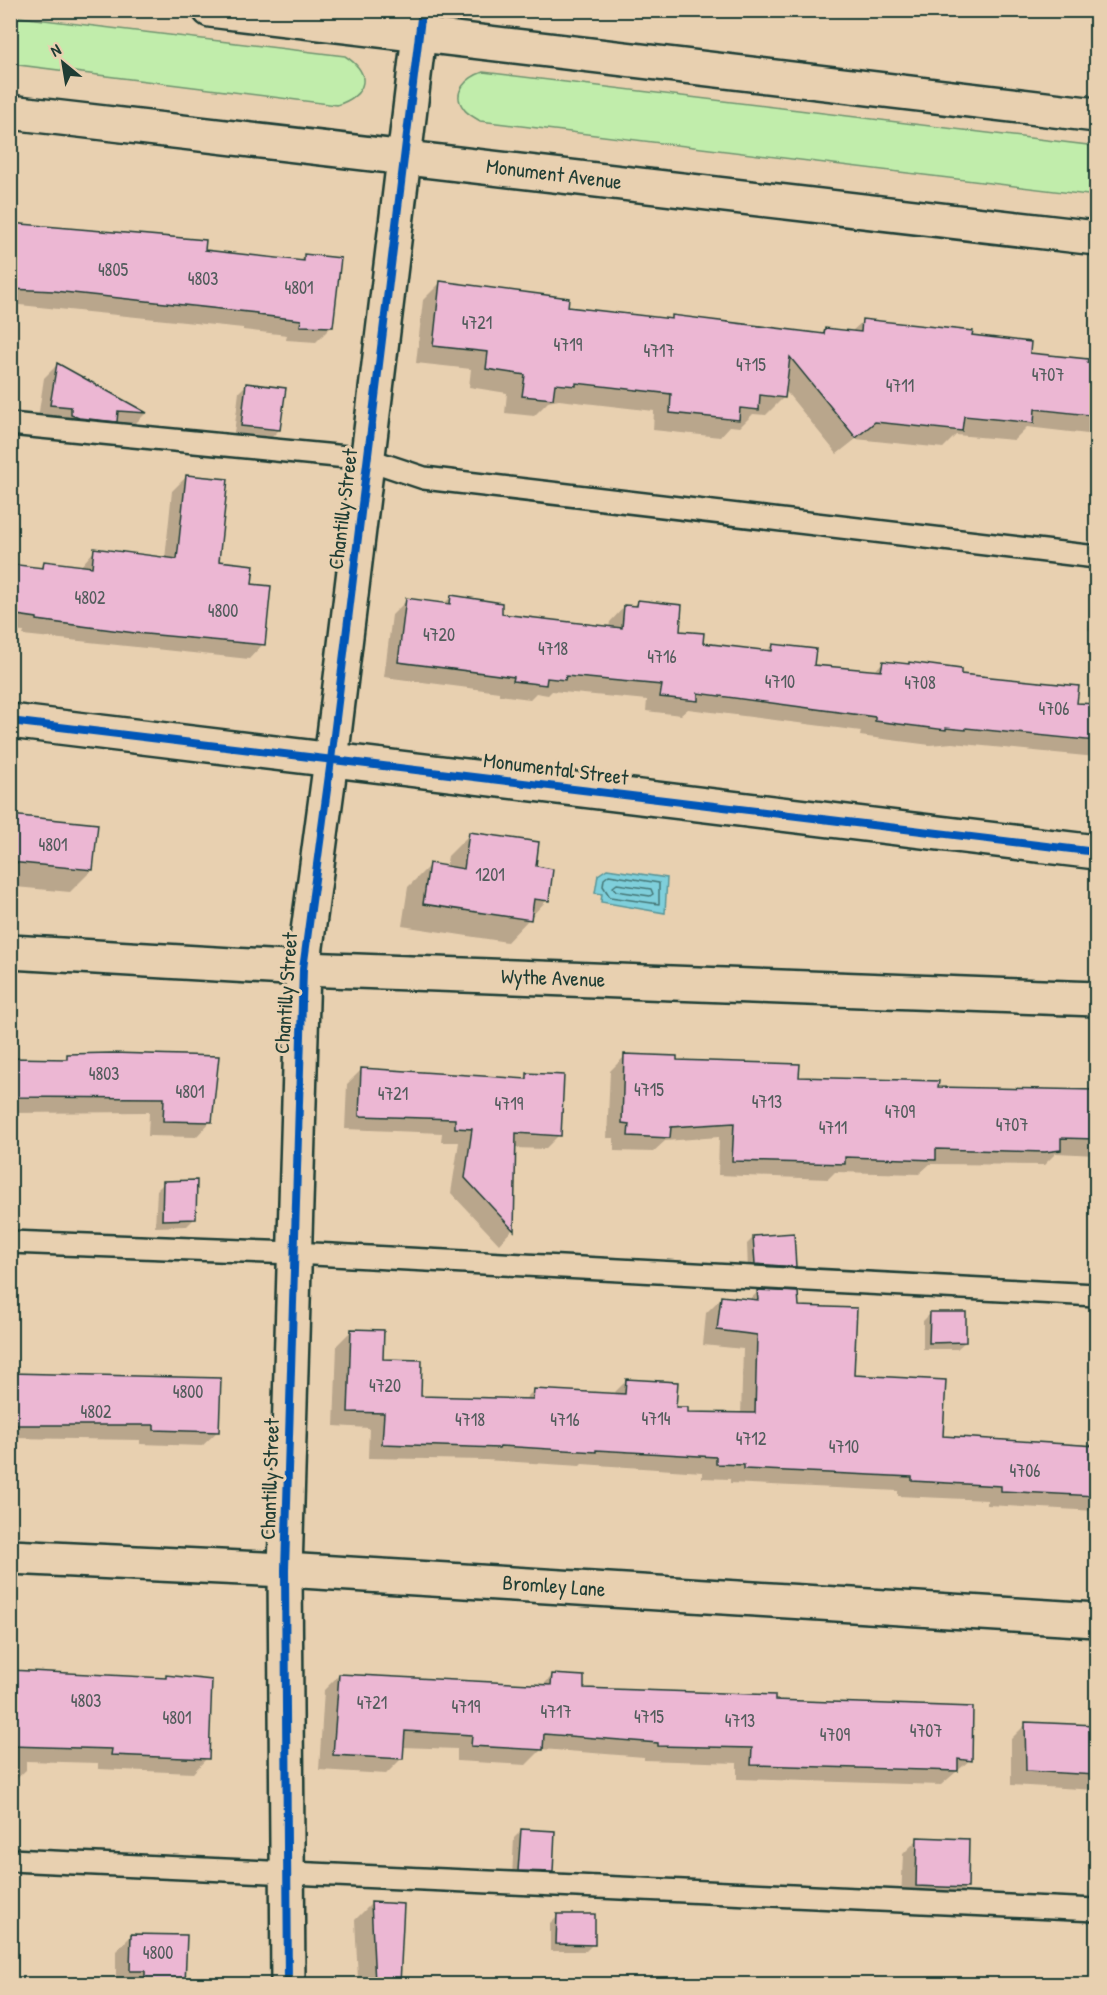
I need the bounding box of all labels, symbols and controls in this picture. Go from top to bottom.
north arrow [33,33,93,93]
text: N [46,38,65,62]
street label: Monument Avenue [485,151,623,196]
house number: 4805 [98,257,128,282]
house number: 4803 [188,266,218,291]
house number: 4801 [284,275,314,300]
house number: 4721 [462,310,492,335]
house number: 4719 [554,332,583,357]
house number: 4717 [643,338,675,363]
house number: 4715 [736,352,766,377]
house number: 4707 [1032,362,1064,387]
house number: 4711 [886,373,914,398]
street label: Chantilly Street [321,446,364,571]
house number: 4802 [74,585,106,610]
house number: 4800 [208,598,238,623]
house number: 4720 [423,622,455,647]
house number: 4718 [538,636,568,661]
house number: 4716 [647,644,677,669]
house number: 4710 [765,669,795,694]
house number: 4708 [904,670,936,695]
house number: 4706 [1039,696,1069,721]
street label: Monumental Street [482,745,631,792]
house number: 4801 [38,832,68,857]
house number: 1201 [475,862,505,887]
street label: Chantilly Street [267,931,304,1055]
street label: Wythe Avenue [500,961,606,994]
house number: 4803 [89,1061,119,1086]
house number: 4715 [634,1077,664,1102]
house number: 4801 [175,1079,205,1104]
house number: 4721 [378,1081,408,1106]
house number: 4713 [752,1089,782,1114]
house number: 4719 [495,1091,524,1116]
house number: 4709 [885,1099,916,1124]
house number: 4707 [996,1112,1028,1137]
house number: 4711 [819,1115,847,1140]
house number: 4720 [369,1373,401,1398]
house number: 4800 [173,1379,203,1404]
house number: 4802 [80,1399,112,1424]
house number: 4714 [642,1406,671,1431]
house number: 4718 [455,1407,485,1432]
house number: 4716 [550,1407,580,1432]
street label: Chantilly Street [253,1417,286,1540]
house number: 4712 [736,1426,767,1451]
house number: 4710 [829,1434,859,1459]
house number: 4706 [1010,1458,1040,1483]
street label: Bromley Lane [502,1567,606,1604]
house number: 4803 [71,1688,101,1713]
house number: 4721 [357,1690,387,1715]
house number: 4719 [452,1694,481,1719]
house number: 4717 [540,1699,572,1724]
house number: 4715 [634,1704,664,1729]
house number: 4801 [162,1705,192,1730]
house number: 4713 [725,1708,755,1733]
house number: 4707 [910,1718,942,1743]
house number: 4709 [820,1722,851,1747]
house number: 4800 [143,1940,173,1965]

